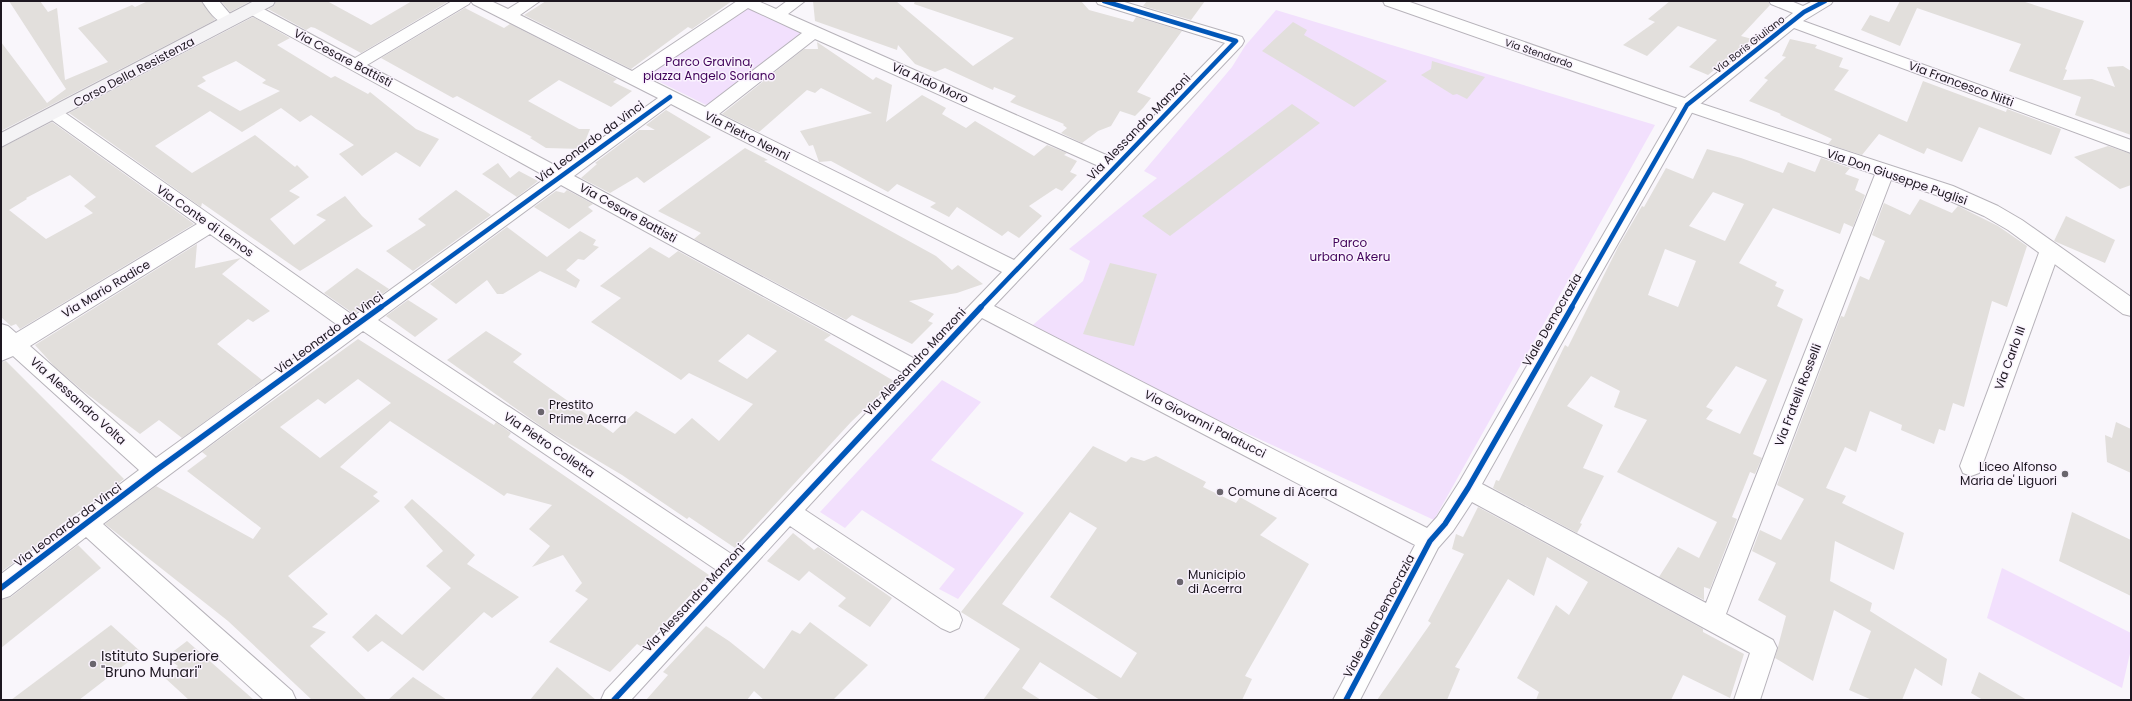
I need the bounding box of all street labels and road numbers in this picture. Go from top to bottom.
street label: Via Boris Giuliano [1711,12,1788,77]
street label: Via Cesare Battisti [291,24,396,91]
street label: Corso Della Resistenza [70,32,197,111]
street label: Via Stendardo [1503,35,1575,72]
street label: Via Francesco Nitti [1906,57,2016,111]
street label: Via Aldo Moro [889,58,972,107]
street label: Via Alessandro Manzoni [1083,69,1194,184]
street label: Via Leonardo da Vinci [532,96,647,187]
street label: Via Pietro Nenni [702,107,793,164]
street label: Via Don Giuseppe Puglisi [1825,144,1970,209]
street label: Via Cesare Battisti [576,179,680,247]
street label: Via Conte di Lemos [153,181,257,261]
street label: Via Mario Radice [58,255,153,322]
street label: Viale Democrazia [1518,270,1585,370]
street label: Via Leonardo da Vinci [271,287,386,378]
street label: Via Alessandro Manzoni [860,304,969,420]
street label: Via Carlo III [1990,323,2029,392]
street label: Via Fratelli Rosselli [1770,341,1825,449]
street label: Via Alessandro Volta [27,353,130,448]
street label: Via Giovanni Palatucci [1141,385,1269,462]
street label: Via Pietro Colletta [500,408,598,481]
street label: Via Leonardo da Vinci [11,479,125,571]
street label: Via Alessandro Manzoni [639,540,748,656]
street label: Viale della Democrazia [1339,551,1418,681]

